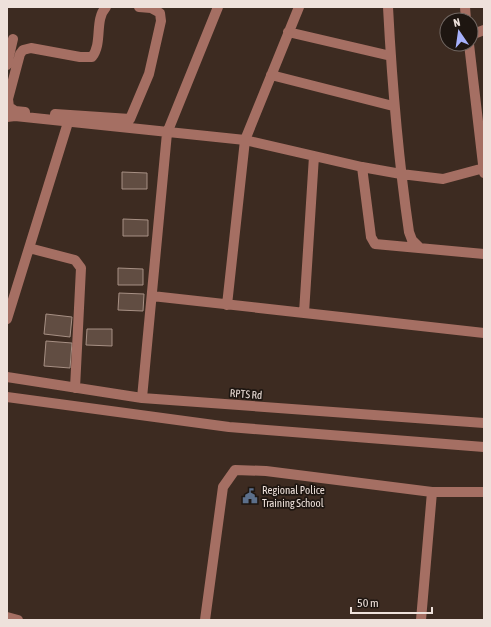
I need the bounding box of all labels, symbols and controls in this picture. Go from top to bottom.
north arrow [439,12,479,52]
text: N [452,16,461,29]
street label: RPTS Rd [229,387,263,401]
place label: Regional Police Training School [262,484,325,509]
public building icon: Regional Police Training School [241,487,259,505]
scale bar [351,589,432,615]
text: 50 m [357,596,379,610]

